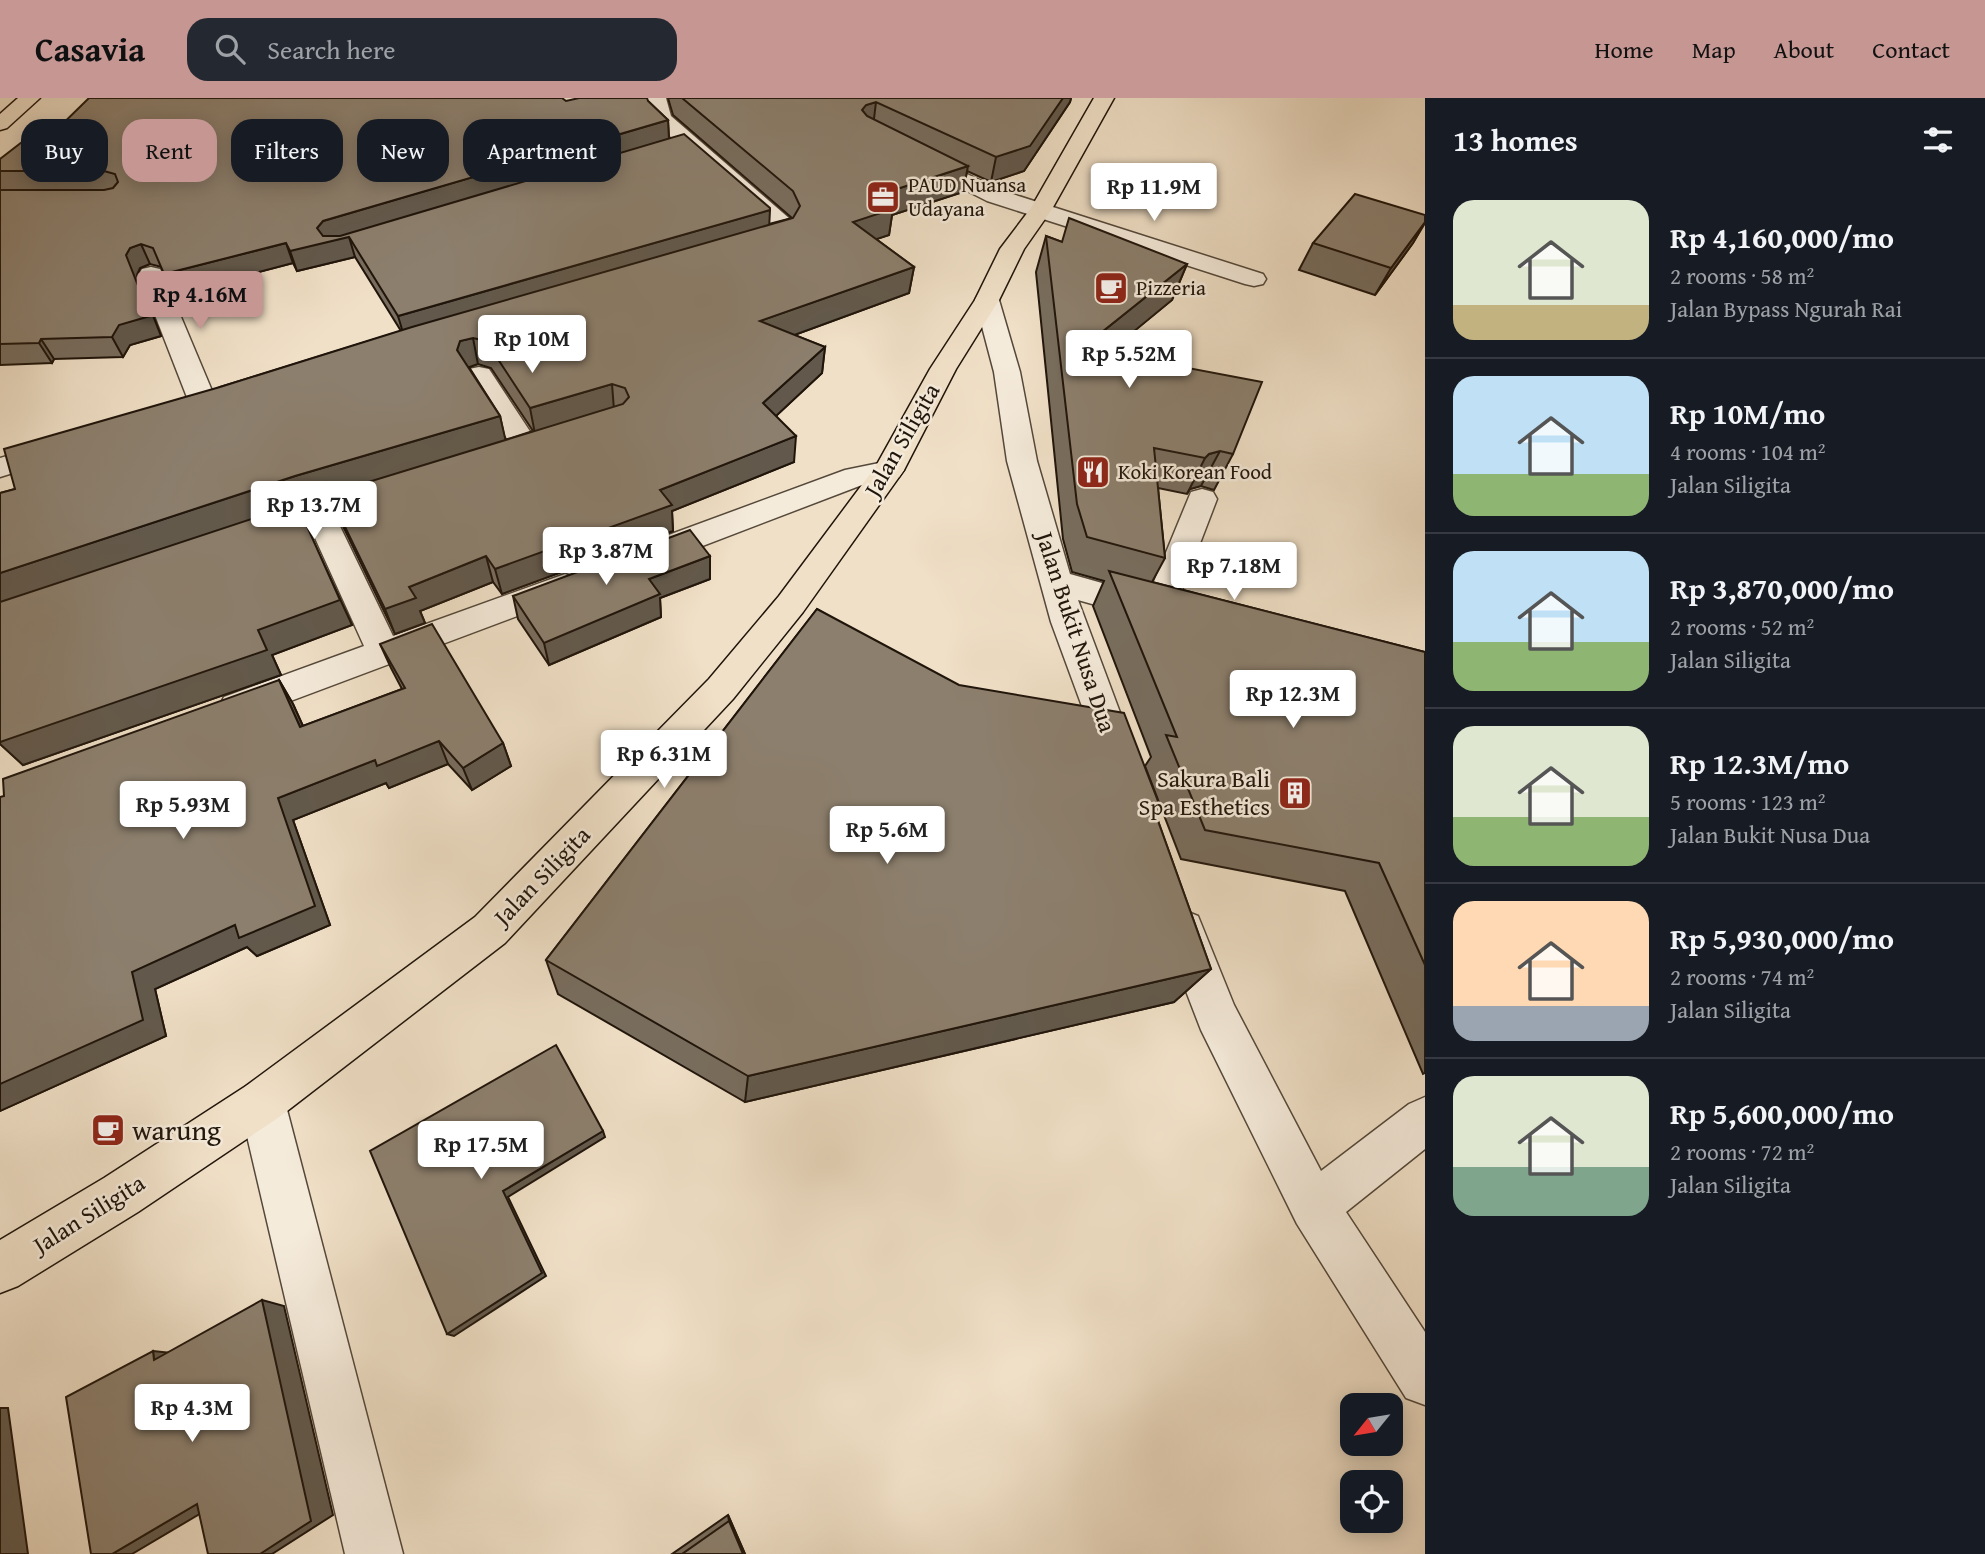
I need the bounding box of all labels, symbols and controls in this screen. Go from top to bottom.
search box [187,18,677,81]
text: Casavia [35,25,145,73]
icon: search [211,30,249,68]
text: Search here [267,30,396,69]
text: Home [1595,32,1654,67]
text: Map [1692,32,1736,67]
text: About [1774,32,1834,67]
text: Contact [1872,32,1950,67]
text: 13 homes [1453,118,1578,162]
chip: Buy [21,119,108,182]
chip: Rent [122,119,217,182]
chip: Filters [231,119,343,182]
chip: New [357,119,449,182]
chip: Apartment [463,119,621,182]
icon: filters [1919,121,1957,159]
pin: Rp 11.9M [1082,164,1226,223]
place label: PAUD Nuansa Udayana [908,169,1026,224]
text: Rp 11.9M [1107,169,1201,202]
office icon: PAUD Nuansa Udayana [864,178,902,216]
text: Rp 4,160,000/mo [1670,215,1894,259]
icon: home [1509,228,1593,312]
text: 2 rooms · 58 m² [1670,259,1814,292]
cafe icon: Pizzeria [1092,269,1130,307]
pin: Rp 4.16M [128,272,272,331]
place label: Pizzeria [1136,272,1206,303]
text: Rp 4.16M [153,277,247,310]
text: Jalan Bypass Ngurah Rai [1670,292,1902,325]
pin: Rp 10M [475,316,589,375]
text: Rp 10M [494,321,570,354]
pin: Rp 5.52M [1057,330,1201,390]
text: Rp 5.52M [1082,336,1176,369]
street label: Jalan Siligita [853,376,949,506]
text: Rp 10M/mo [1670,391,1825,435]
icon: home [1509,404,1593,488]
text: 4 rooms · 104 m² [1670,435,1825,468]
restaurant icon: Koki Korean Food [1074,453,1112,491]
place label: Koki Korean Food [1118,456,1273,487]
text: Jalan Siligita [1670,468,1791,501]
pin: Rp 13.7M [242,482,386,541]
text: Rp 13.7M [267,487,361,520]
street label: Jalan Bukit Nusa Dua [1027,524,1126,737]
pin: Rp 3.87M [534,528,678,587]
text: Rp 3.87M [559,533,653,566]
pin: Rp 7.18M [1162,542,1306,602]
text: Rp 7.18M [1187,548,1281,581]
text: Rp 3,870,000/mo [1670,566,1894,610]
icon: home [1509,579,1593,663]
text: 2 rooms · 52 m² [1670,610,1814,643]
text: Jalan Siligita [1670,643,1791,676]
pin: Rp 12.3M [1221,670,1365,730]
text: Rp 12.3M [1246,676,1340,709]
pin: Rp 6.31M [592,730,736,790]
text: Rp 6.31M [617,736,711,769]
text: Rp 12.3M/mo [1670,741,1849,785]
icon: home [1509,754,1593,838]
place label: Sakura Bali Spa Esthetics [1138,761,1270,824]
building icon: Sakura Bali Spa Esthetics [1276,774,1314,812]
pin: Rp 5.93M [111,782,255,841]
text: 5 rooms · 123 m² [1670,785,1825,818]
text: Rp 5.93M [136,787,230,820]
pin: Rp 5.6M [822,806,952,866]
text: Rp 5.6M [846,812,928,845]
street label: Jalan Siligita [483,818,599,935]
text: Jalan Bukit Nusa Dua [1670,818,1870,851]
text: Rp 5,930,000/mo [1670,916,1894,960]
icon: home [1509,929,1593,1013]
text: 2 rooms · 74 m² [1670,960,1814,993]
text: Jalan Siligita [1670,993,1791,1026]
text: Rp 5,600,000/mo [1670,1091,1894,1135]
icon: home [1509,1104,1593,1188]
place label: warung [132,1109,221,1150]
cafe icon: warung [89,1111,127,1149]
pin: Rp 17.5M [409,1122,553,1181]
text: Rp 17.5M [434,1127,528,1160]
text: 2 rooms · 72 m² [1670,1135,1814,1168]
street label: Jalan Siligita [23,1165,152,1263]
text: Jalan Siligita [1670,1168,1791,1201]
pin: Rp 4.3M [127,1384,257,1444]
text: Rp 4.3M [151,1390,233,1423]
north arrow [1340,1393,1404,1456]
map controls [1340,1393,1403,1533]
button: locate [1340,1470,1403,1533]

